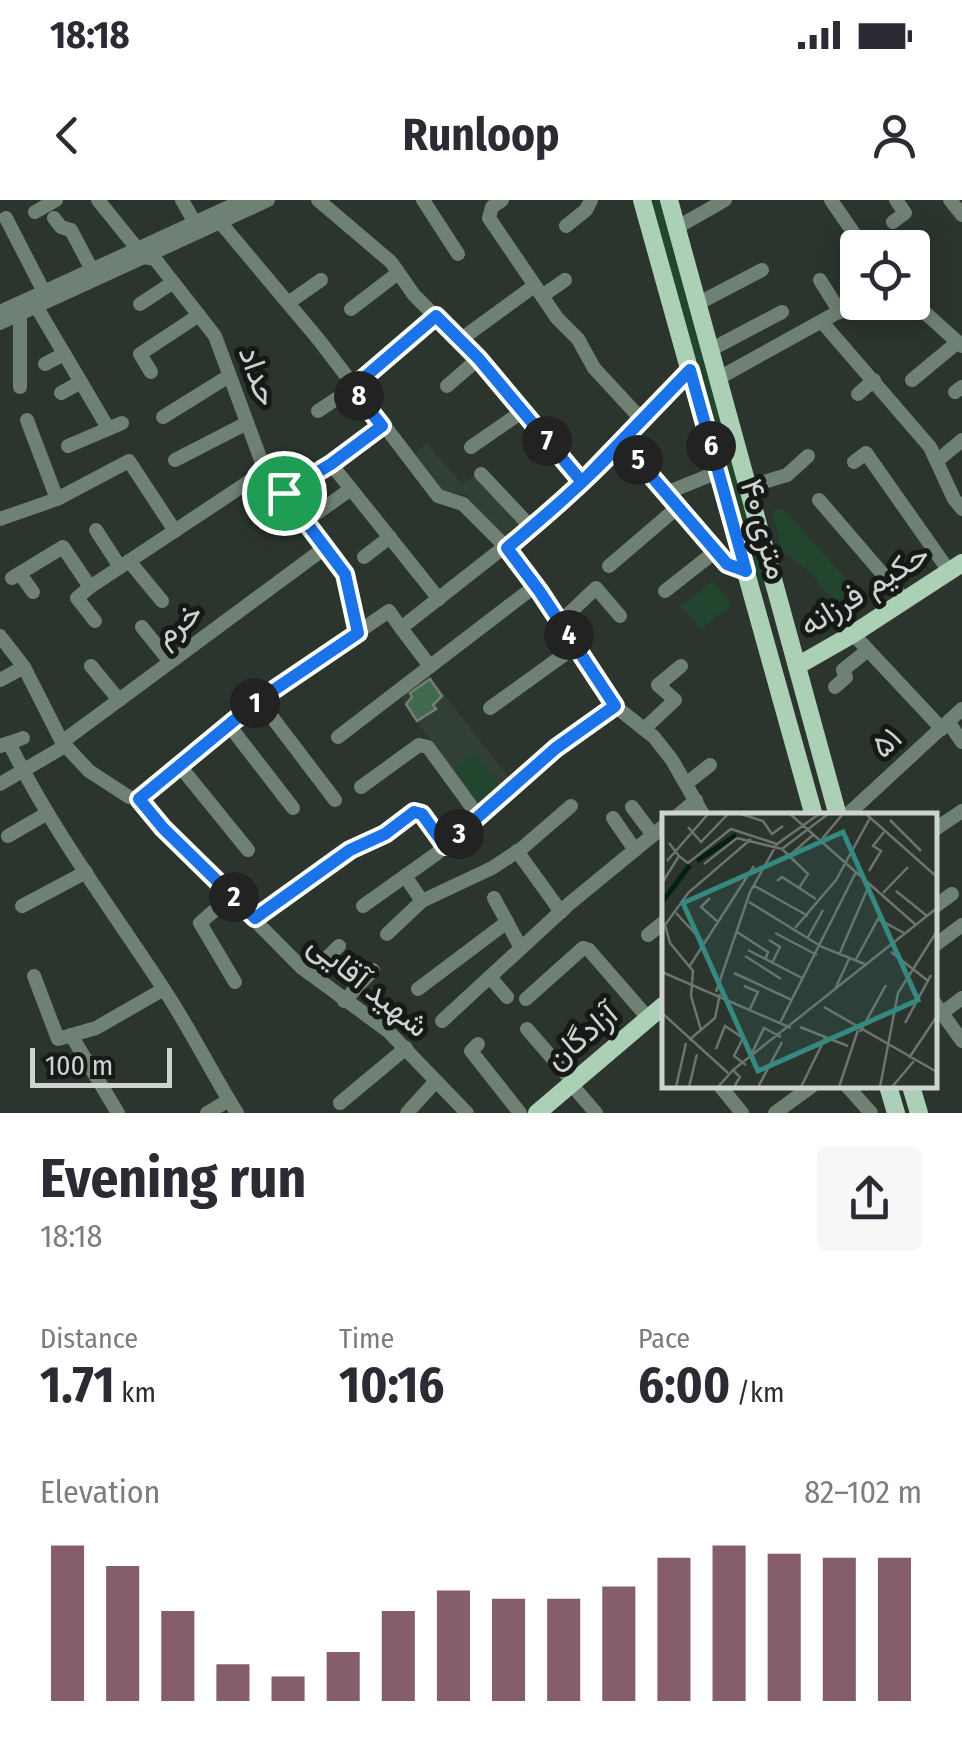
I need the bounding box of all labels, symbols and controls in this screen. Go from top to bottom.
text: 18:18 [50,12,130,58]
icon: back [40,108,95,163]
text: Runloop [403,108,559,162]
icon: person [867,108,922,163]
map controls [840,230,930,320]
button: locate [840,230,930,320]
street label: حداد [231,341,287,411]
pin: 8 [334,371,384,421]
text: 8 [352,379,366,412]
pin: 7 [522,416,572,466]
pin: 6 [686,421,736,471]
text: 7 [541,424,553,457]
text: 6 [704,429,718,462]
pin: 5 [613,435,663,485]
text: 5 [631,443,645,476]
pin [242,451,327,536]
icon: arrive [257,466,312,521]
street label: ۴۰ متری [732,474,797,584]
street label: حکیم فرزانه [792,534,937,645]
street label: خرم [146,593,211,655]
pin: 4 [544,610,594,660]
text: 4 [562,618,576,651]
pin: 1 [230,678,280,728]
text: 1 [249,686,261,719]
street label: ۵۱ [863,718,909,766]
pin: 3 [434,809,484,859]
inset map [662,813,937,1088]
text: 3 [452,817,466,850]
pin: 2 [209,872,259,922]
text: 2 [228,880,240,913]
street label: شهید آقایی [300,925,437,1046]
street label: آزادگان [537,993,628,1078]
scale bar [30,1043,172,1088]
text: 100 m [45,1049,113,1082]
text: Evening run [40,1146,306,1212]
button: share [817,1146,922,1251]
text: 18:18 [40,1217,102,1255]
text: Distance [40,1322,138,1355]
text: Time [339,1322,394,1355]
text: Pace [638,1322,690,1355]
text: 1.71 [40,1355,115,1415]
text: 10:16 [339,1355,445,1415]
text: 6:00 [638,1355,730,1415]
text: km [115,1376,156,1409]
text: /km [730,1376,784,1409]
text: Elevation [40,1473,160,1511]
text: 82–102 m [804,1473,922,1511]

